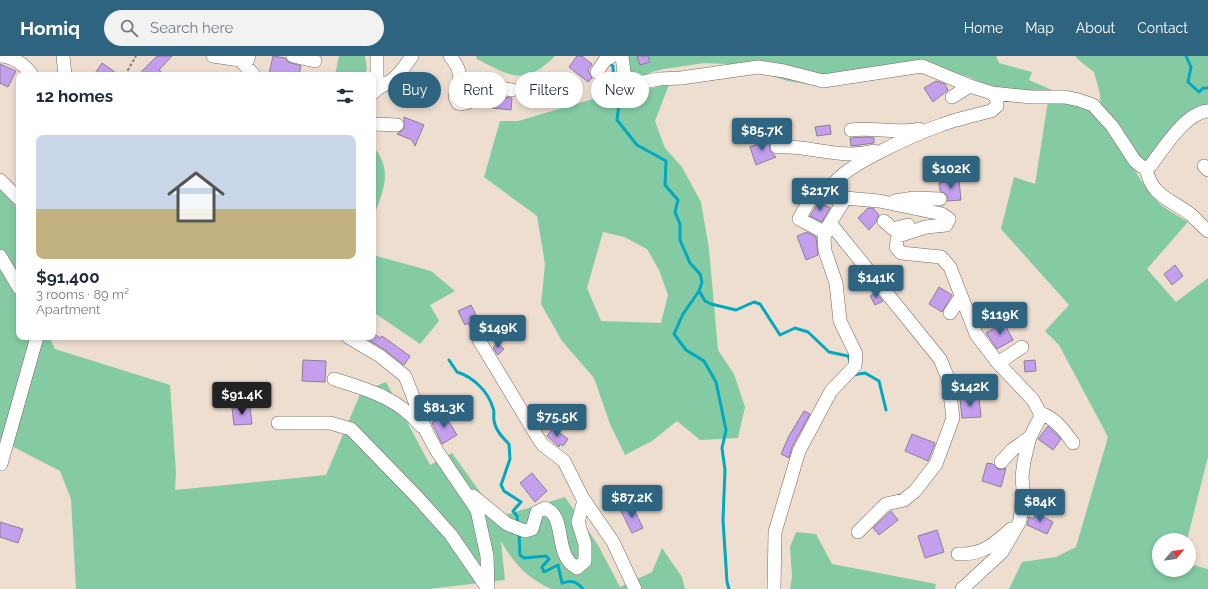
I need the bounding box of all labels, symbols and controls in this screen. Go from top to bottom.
search box [104,10,384,46]
text: Homiq [20,17,80,39]
icon: search [118,17,140,39]
text: Search here [150,19,233,37]
text: Home [964,20,1003,36]
text: Map [1025,20,1054,36]
text: About [1076,20,1115,36]
text: Contact [1137,20,1188,36]
chip: Buy [388,72,441,108]
chip: Rent [449,72,507,108]
chip: Filters [515,72,583,108]
chip: New [591,72,649,108]
icon: filters [334,85,356,107]
text: 12 homes [36,86,113,106]
pin: $85.7K [729,118,795,152]
text: $85.7K [741,123,783,138]
pin: $102K [923,156,979,190]
icon: home [160,161,232,233]
text: $102K [932,161,970,176]
pin: $217K [792,178,848,212]
text: $217K [801,183,839,198]
pin: $141K [848,265,904,299]
text: $91,400 [36,267,100,287]
text: $141K [857,270,895,285]
text: 3 rooms · 89 m² [36,287,129,302]
text: Apartment [36,302,100,317]
pin: $119K [972,302,1028,336]
text: $119K [981,307,1019,322]
pin: $149K [470,315,526,349]
text: $149K [479,320,517,335]
pin: $142K [942,374,998,408]
text: $142K [951,379,989,394]
pin: $91.4K [209,382,275,416]
text: $91.4K [221,387,263,402]
pin: $81.3K [411,395,477,429]
text: $81.3K [423,400,465,415]
pin: $75.5K [524,404,590,438]
text: $75.5K [536,409,578,424]
pin: $87.2K [599,485,665,519]
pin: $84K [1016,489,1064,523]
text: $87.2K [611,490,653,505]
text: $84K [1024,494,1056,509]
north arrow [1152,533,1196,577]
map controls [1152,533,1196,577]

